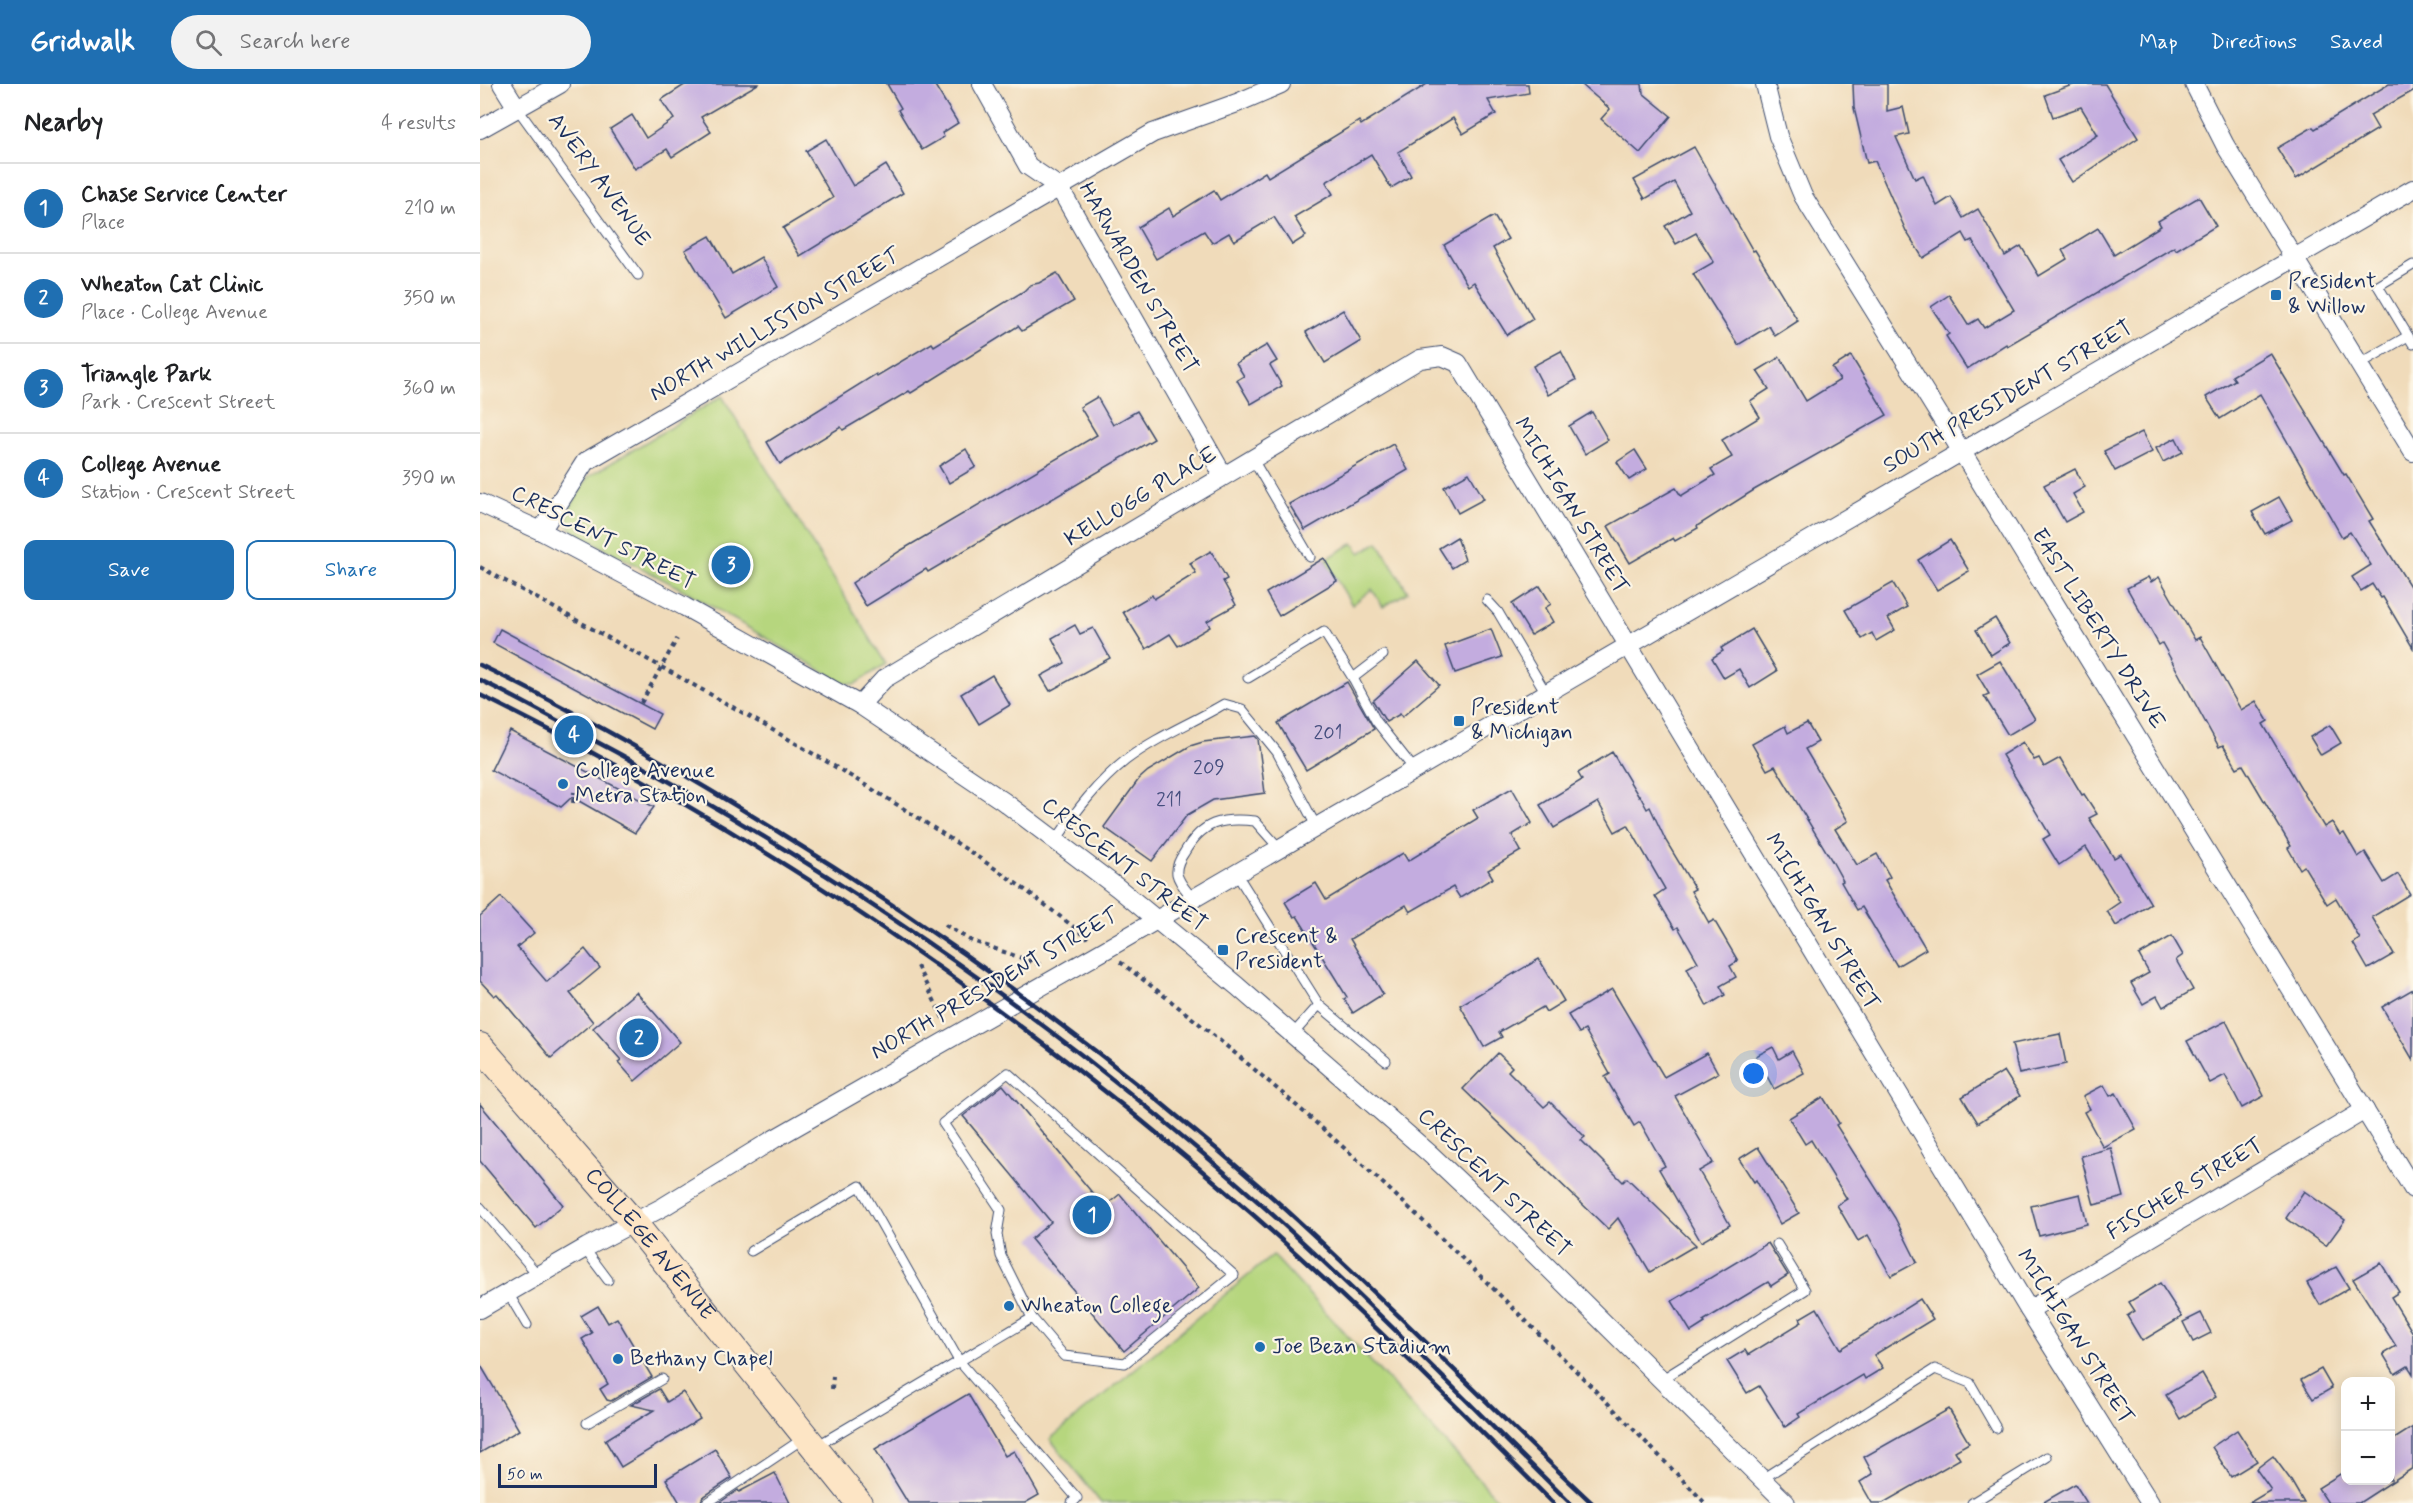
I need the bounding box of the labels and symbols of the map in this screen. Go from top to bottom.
street label: AVERY AVENUE [541,108,657,252]
street label: HARWARDEN STREET [1072,177,1204,379]
street label: NORTH WILLISTON STREET [645,241,906,408]
place label: President & Willow [2288,268,2376,321]
marker: President & Willow [2269,288,2283,302]
street label: SOUTH PRESIDENT STREET [1878,314,2138,480]
street label: MICHIGAN STREET [1507,413,1635,599]
street label: KELLOGG PLACE [1060,441,1222,553]
street label: CRESCENT STREET [506,479,700,597]
street label: EAST LIBERTY DRIVE [2025,523,2171,735]
pin: 3 [712,542,750,588]
place label: President & Michigan [1471,694,1573,748]
pin: 4 [554,712,593,758]
marker: President & Michigan [1452,714,1466,728]
house number: 201 [1313,720,1343,747]
house number: 209 [1193,755,1225,782]
place label: College Avenue Metra Station [575,757,715,810]
marker: College Avenue Metra Station [556,777,570,791]
house number: 211 [1156,787,1182,814]
street label: CRESCENT STREET [1035,791,1213,939]
street label: MICHIGAN STREET [1758,829,1886,1015]
street label: NORTH PRESIDENT STREET [866,901,1125,1067]
place label: Crescent & President [1235,923,1338,976]
marker: Crescent & President [1216,943,1230,957]
pin: 2 [620,1016,658,1060]
your location [1739,1059,1768,1088]
street label: CRESCENT STREET [1411,1102,1577,1264]
street label: FISCHER STREET [2102,1131,2268,1247]
street label: COLLEGE AVENUE [579,1162,721,1326]
pin: 1 [1072,1192,1112,1238]
street label: MICHIGAN STREET [2010,1244,2140,1430]
place label: Wheaton College [1021,1292,1172,1323]
marker: Wheaton College [1002,1299,1016,1313]
place label: Joe Bean Stadium [1272,1333,1451,1361]
marker: Joe Bean Stadium [1253,1340,1267,1354]
place label: Bethany Chapel [630,1345,773,1373]
marker: Bethany Chapel [611,1352,625,1366]
scale bar [498,1461,657,1488]

